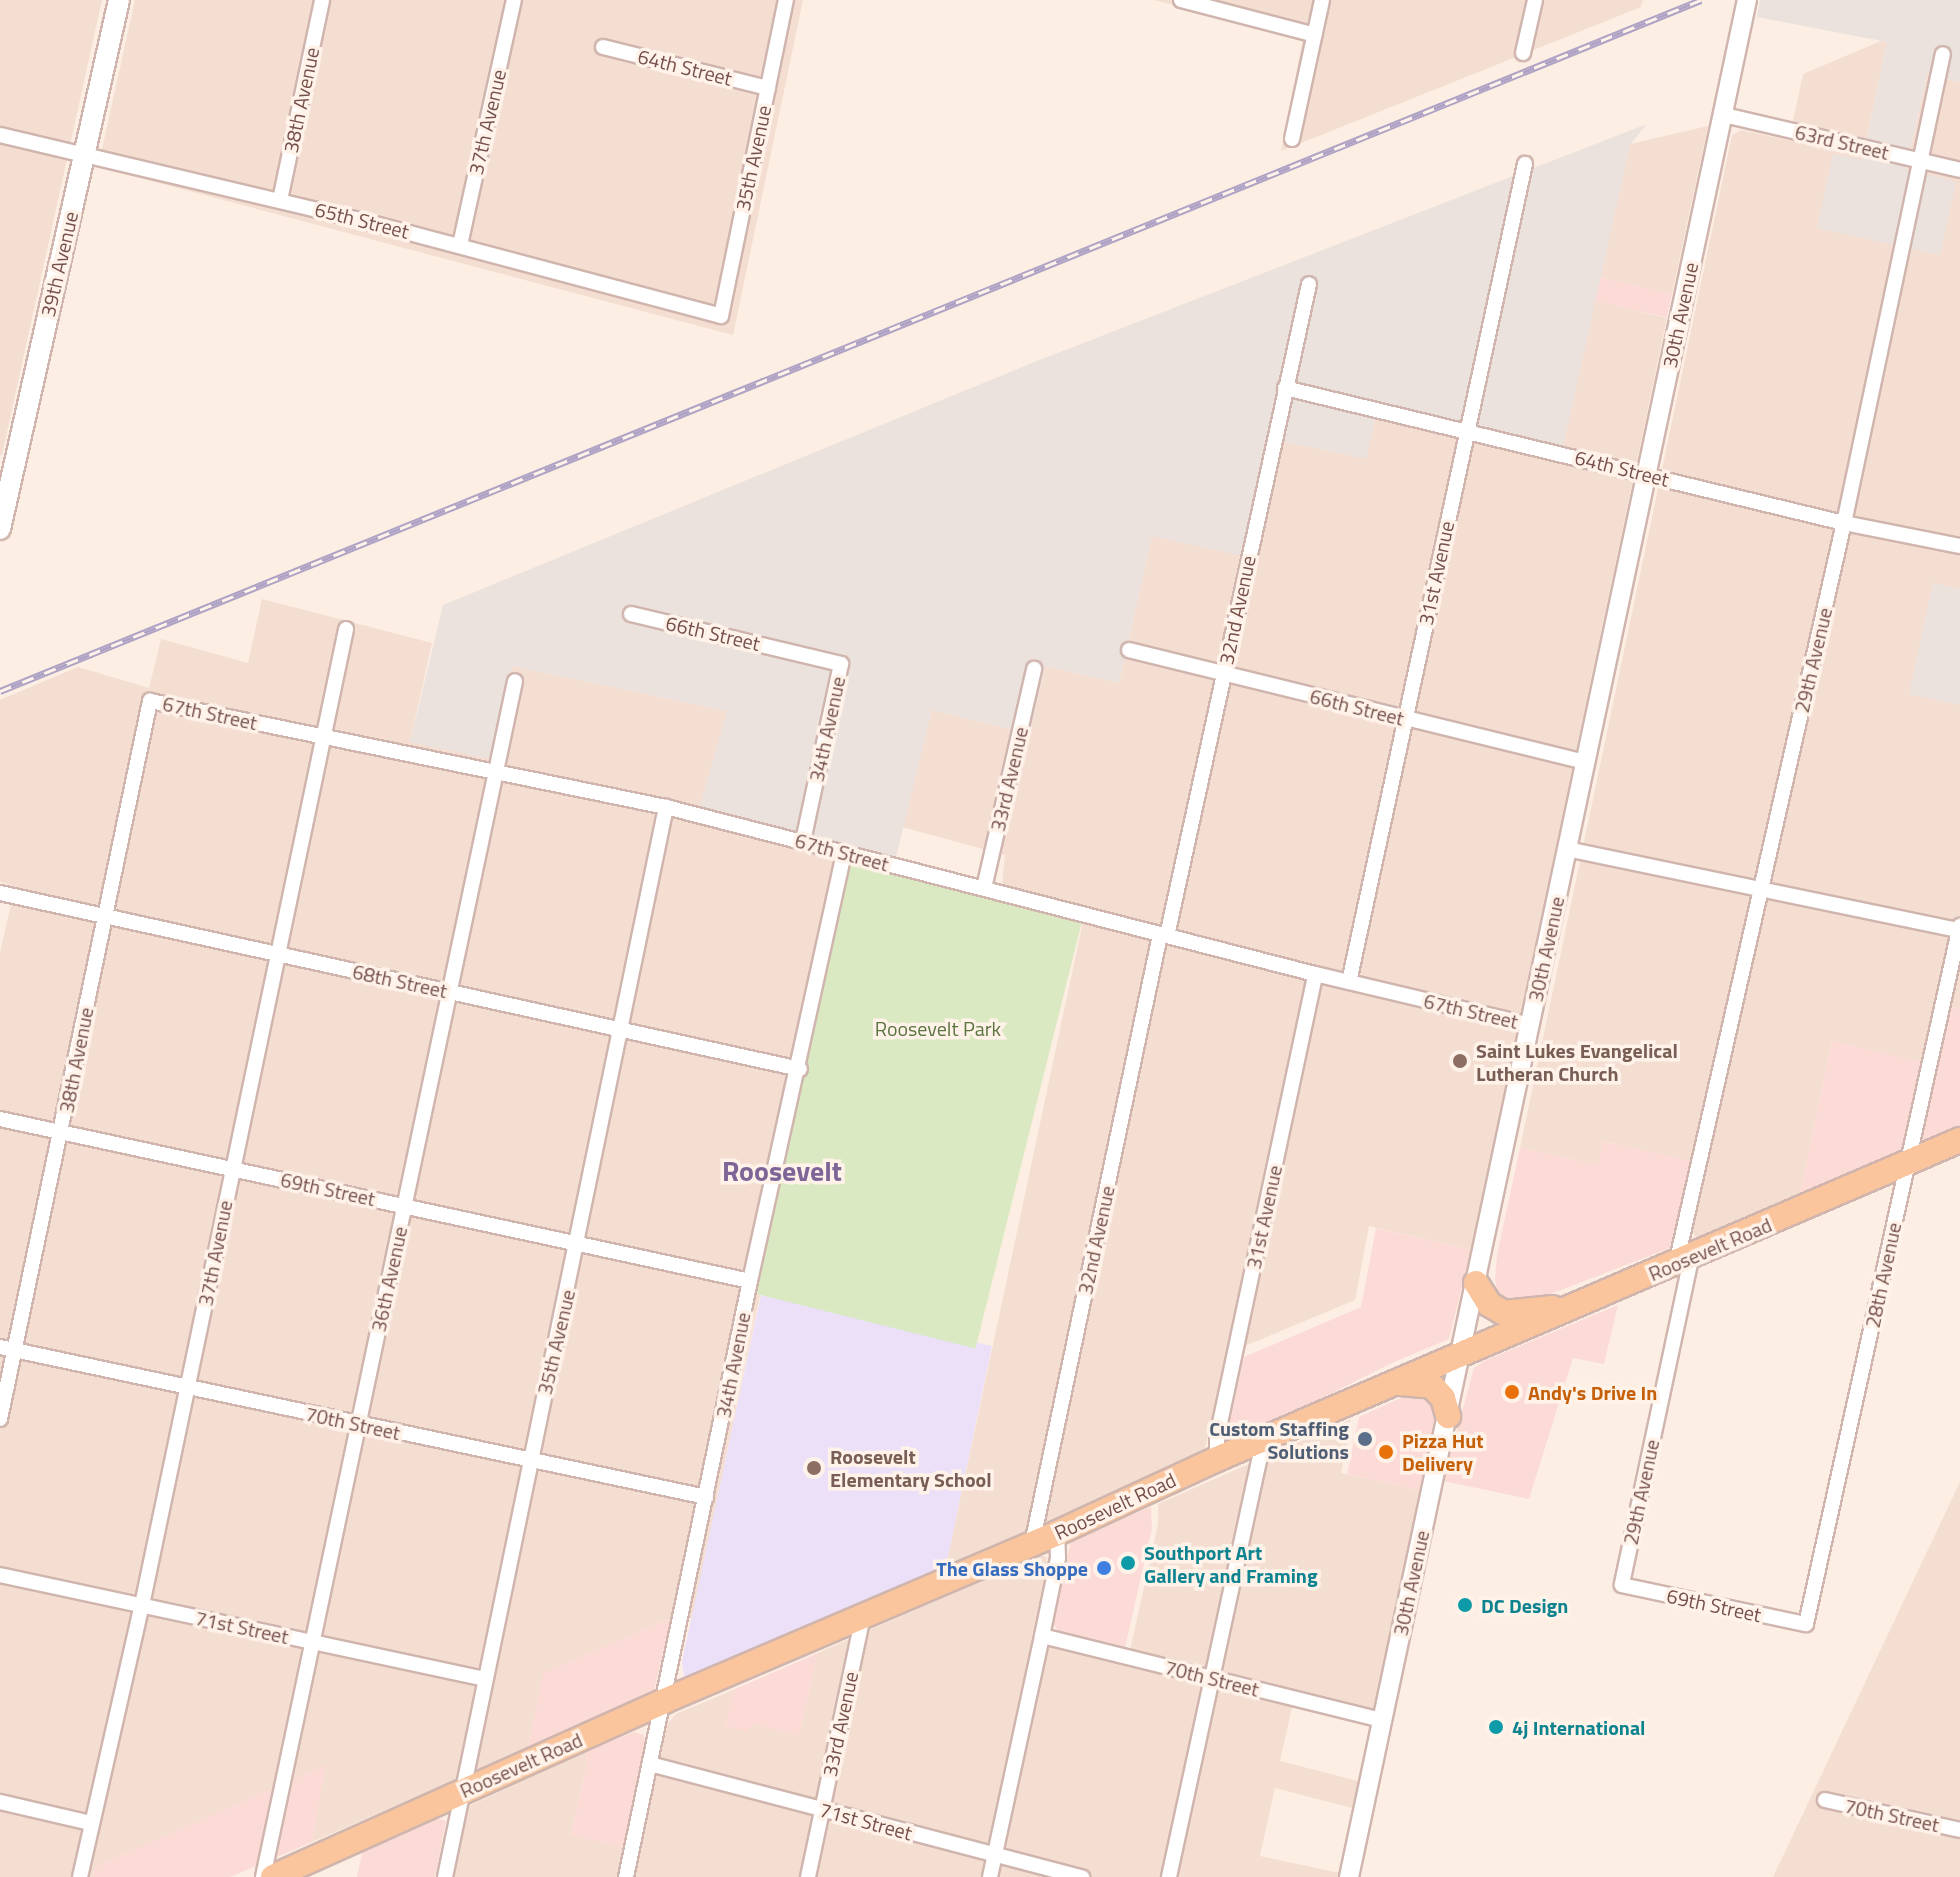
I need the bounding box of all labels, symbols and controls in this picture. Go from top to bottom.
street label: 64th Street [635,44,735,90]
street label: 38th Avenue [278,45,324,155]
street label: 37th Avenue [463,67,511,177]
street label: 35th Avenue [730,103,776,213]
street label: 63rd Street [1793,120,1891,164]
street label: 65th Street [312,197,412,243]
street label: 39th Avenue [35,209,83,319]
street label: 30th Avenue [1657,260,1703,370]
street label: 64th Street [1572,445,1672,491]
street label: 31st Avenue [1413,519,1459,627]
street label: 32nd Avenue [1214,553,1260,667]
street label: 29th Avenue [1789,605,1837,715]
street label: 66th Street [663,610,763,656]
street label: 34th Avenue [804,674,850,784]
street label: 66th Street [1307,684,1407,730]
street label: 67th Street [160,691,260,735]
street label: 33rd Avenue [985,724,1033,834]
street label: 67th Street [792,828,892,876]
street label: 30th Avenue [1523,894,1569,1004]
street label: 68th Street [350,959,450,1003]
street label: 67th Street [1421,988,1521,1034]
street label: 38th Avenue [54,1005,98,1115]
park label: Roosevelt Park [875,1016,1001,1040]
place label: Saint Lukes Evangelical Lutheran Church [1476,1038,1678,1085]
marker: Saint Lukes Evangelical Lutheran Church [1451,1052,1469,1070]
district label: Roosevelt [722,1154,842,1188]
street label: 31st Avenue [1241,1163,1287,1271]
street label: 69th Street [278,1167,378,1211]
street label: 32nd Avenue [1073,1183,1119,1297]
street label: 37th Avenue [193,1198,237,1308]
street label: Roosevelt Road [1645,1212,1775,1286]
street label: 28th Avenue [1860,1220,1906,1330]
street label: 36th Avenue [366,1224,412,1334]
street label: 35th Avenue [532,1287,580,1397]
street label: 34th Avenue [711,1310,755,1420]
place label: Andy's Drive In [1528,1380,1657,1404]
marker: Andy's Drive In [1503,1383,1521,1401]
street label: 70th Street [303,1401,403,1445]
place label: Custom Staffing Solutions [1209,1416,1349,1463]
place label: Pizza Hut Delivery [1402,1428,1484,1475]
marker: Custom Staffing Solutions [1356,1430,1374,1448]
street label: 29th Avenue [1618,1437,1664,1547]
marker: Pizza Hut Delivery [1377,1443,1395,1461]
place label: Roosevelt Elementary School [830,1444,992,1491]
marker: Roosevelt Elementary School [805,1459,823,1477]
street label: Roosevelt Road [1050,1467,1180,1545]
street label: 30th Avenue [1388,1528,1434,1638]
place label: Southport Art Gallery and Framing [1144,1540,1318,1587]
marker: Southport Art Gallery and Framing [1119,1554,1137,1572]
place label: The Glass Shoppe [936,1556,1088,1580]
marker: The Glass Shoppe [1095,1559,1113,1577]
street label: 69th Street [1664,1583,1764,1627]
place label: DC Design [1481,1593,1568,1617]
marker: DC Design [1456,1596,1474,1614]
street label: 71st Street [193,1605,291,1649]
street label: 70th Street [1162,1655,1262,1701]
street label: 33rd Avenue [817,1669,863,1779]
place label: 4j International [1512,1715,1646,1739]
marker: 4j International [1487,1718,1505,1736]
street label: Roosevelt Road [456,1727,586,1803]
street label: 70th Street [1842,1793,1942,1837]
street label: 71st Street [817,1797,915,1845]

